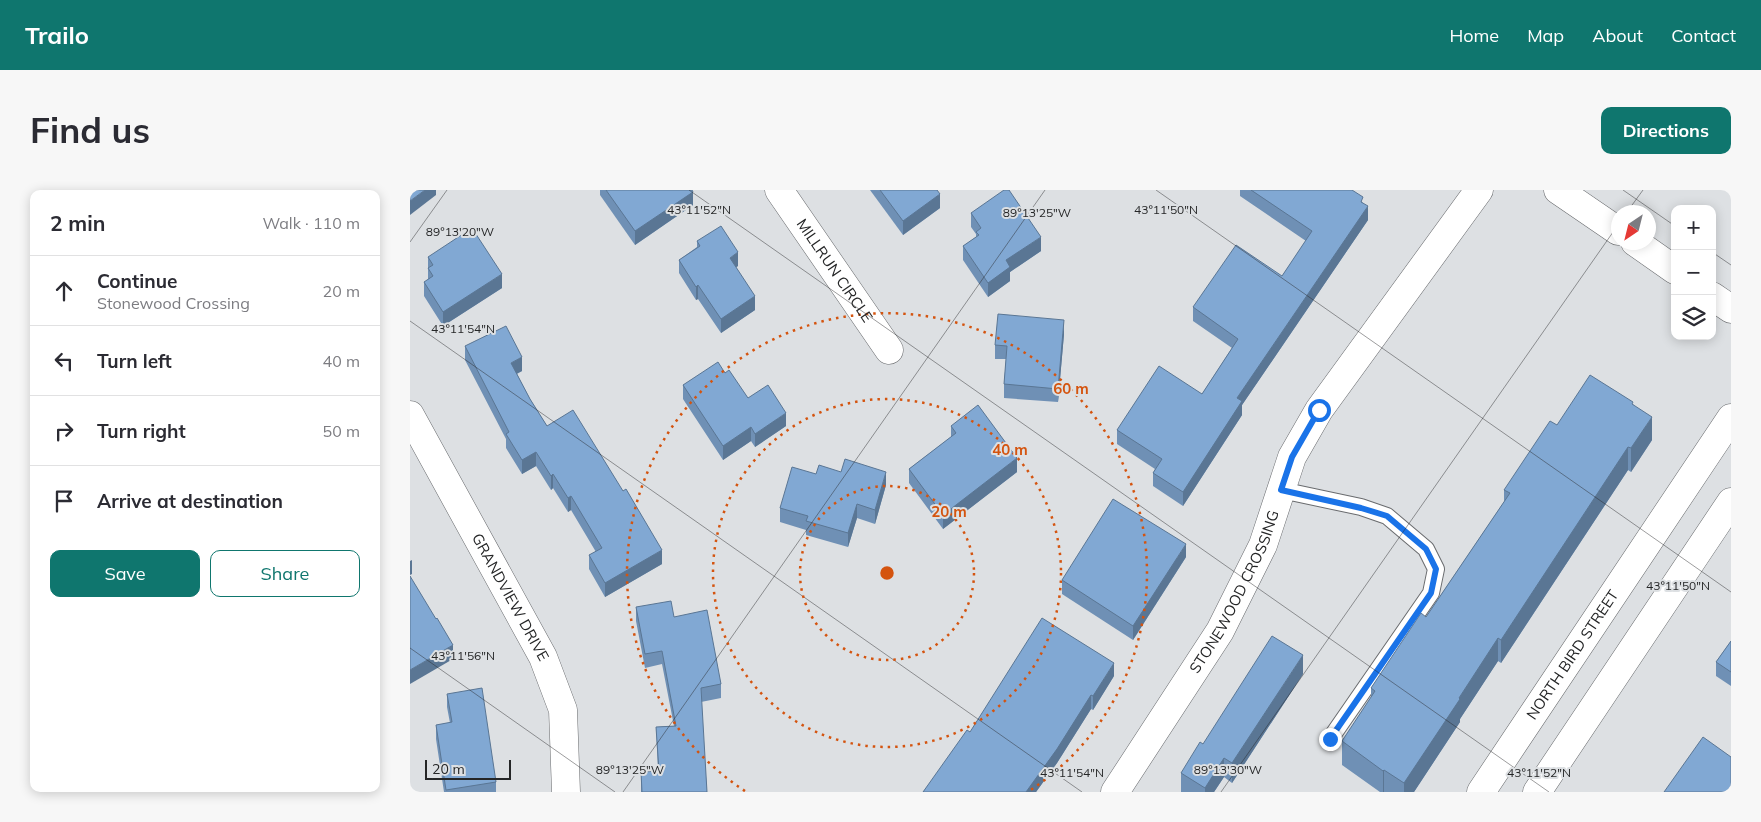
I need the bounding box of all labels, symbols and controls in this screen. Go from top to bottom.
text: Trailo [25,20,89,50]
text: Home [1449,24,1499,47]
text: Map [1527,24,1564,47]
text: About [1592,24,1643,47]
text: Contact [1671,24,1736,47]
button: Directions [1601,107,1731,154]
text: Find us [30,108,150,152]
text: 43°11'52"N [667,202,731,217]
text: 43°11'50"N [1134,202,1198,217]
text: 89°13'25"W [1003,205,1071,220]
north arrow [1611,205,1656,250]
map controls [1671,205,1716,340]
button: + [1671,205,1716,250]
text: 2 min [50,210,105,236]
text: Walk · 110 m [262,213,360,233]
street label: MILLRUN CIRCLE [793,215,877,326]
text: 89°13'20"W [426,224,494,239]
button: − [1671,250,1716,295]
text: Continue [97,269,177,293]
icon: ahead [50,277,78,305]
text: 20 m [323,281,360,301]
text: Stonewood Crossing [97,293,250,313]
button: layers [1671,295,1716,340]
text: 43°11'54"N [431,321,495,336]
icon: left [50,347,78,375]
text: Turn left [97,349,172,373]
text: 40 m [323,351,360,371]
text: 60 m [1053,379,1089,398]
route start [1308,399,1331,422]
icon: right [50,417,78,445]
text: Turn right [97,419,186,443]
text: 50 m [323,421,360,441]
text: 40 m [992,440,1028,459]
icon: arrive [50,487,78,515]
text: Arrive at destination [97,489,283,513]
text: 20 m [931,502,967,521]
street label: STONEWOOD CROSSING [1185,508,1283,677]
street label: GRANDVIEW DRIVE [468,530,553,664]
button: Save [50,550,200,597]
button: Share [210,550,360,597]
centre of rings [878,564,896,582]
text: 43°11'50"N [1646,578,1710,593]
street label: NORTH BIRD STREET [1522,586,1622,723]
text: 43°11'56"N [431,648,495,663]
route end [1319,728,1342,751]
scale bar [425,757,511,780]
text: 20 m [432,760,465,778]
text: 89°13'25"W [596,762,664,777]
text: 89°13'30"W [1194,762,1262,777]
text: 43°11'54"N [1040,765,1104,780]
text: 43°11'52"N [1507,765,1571,780]

